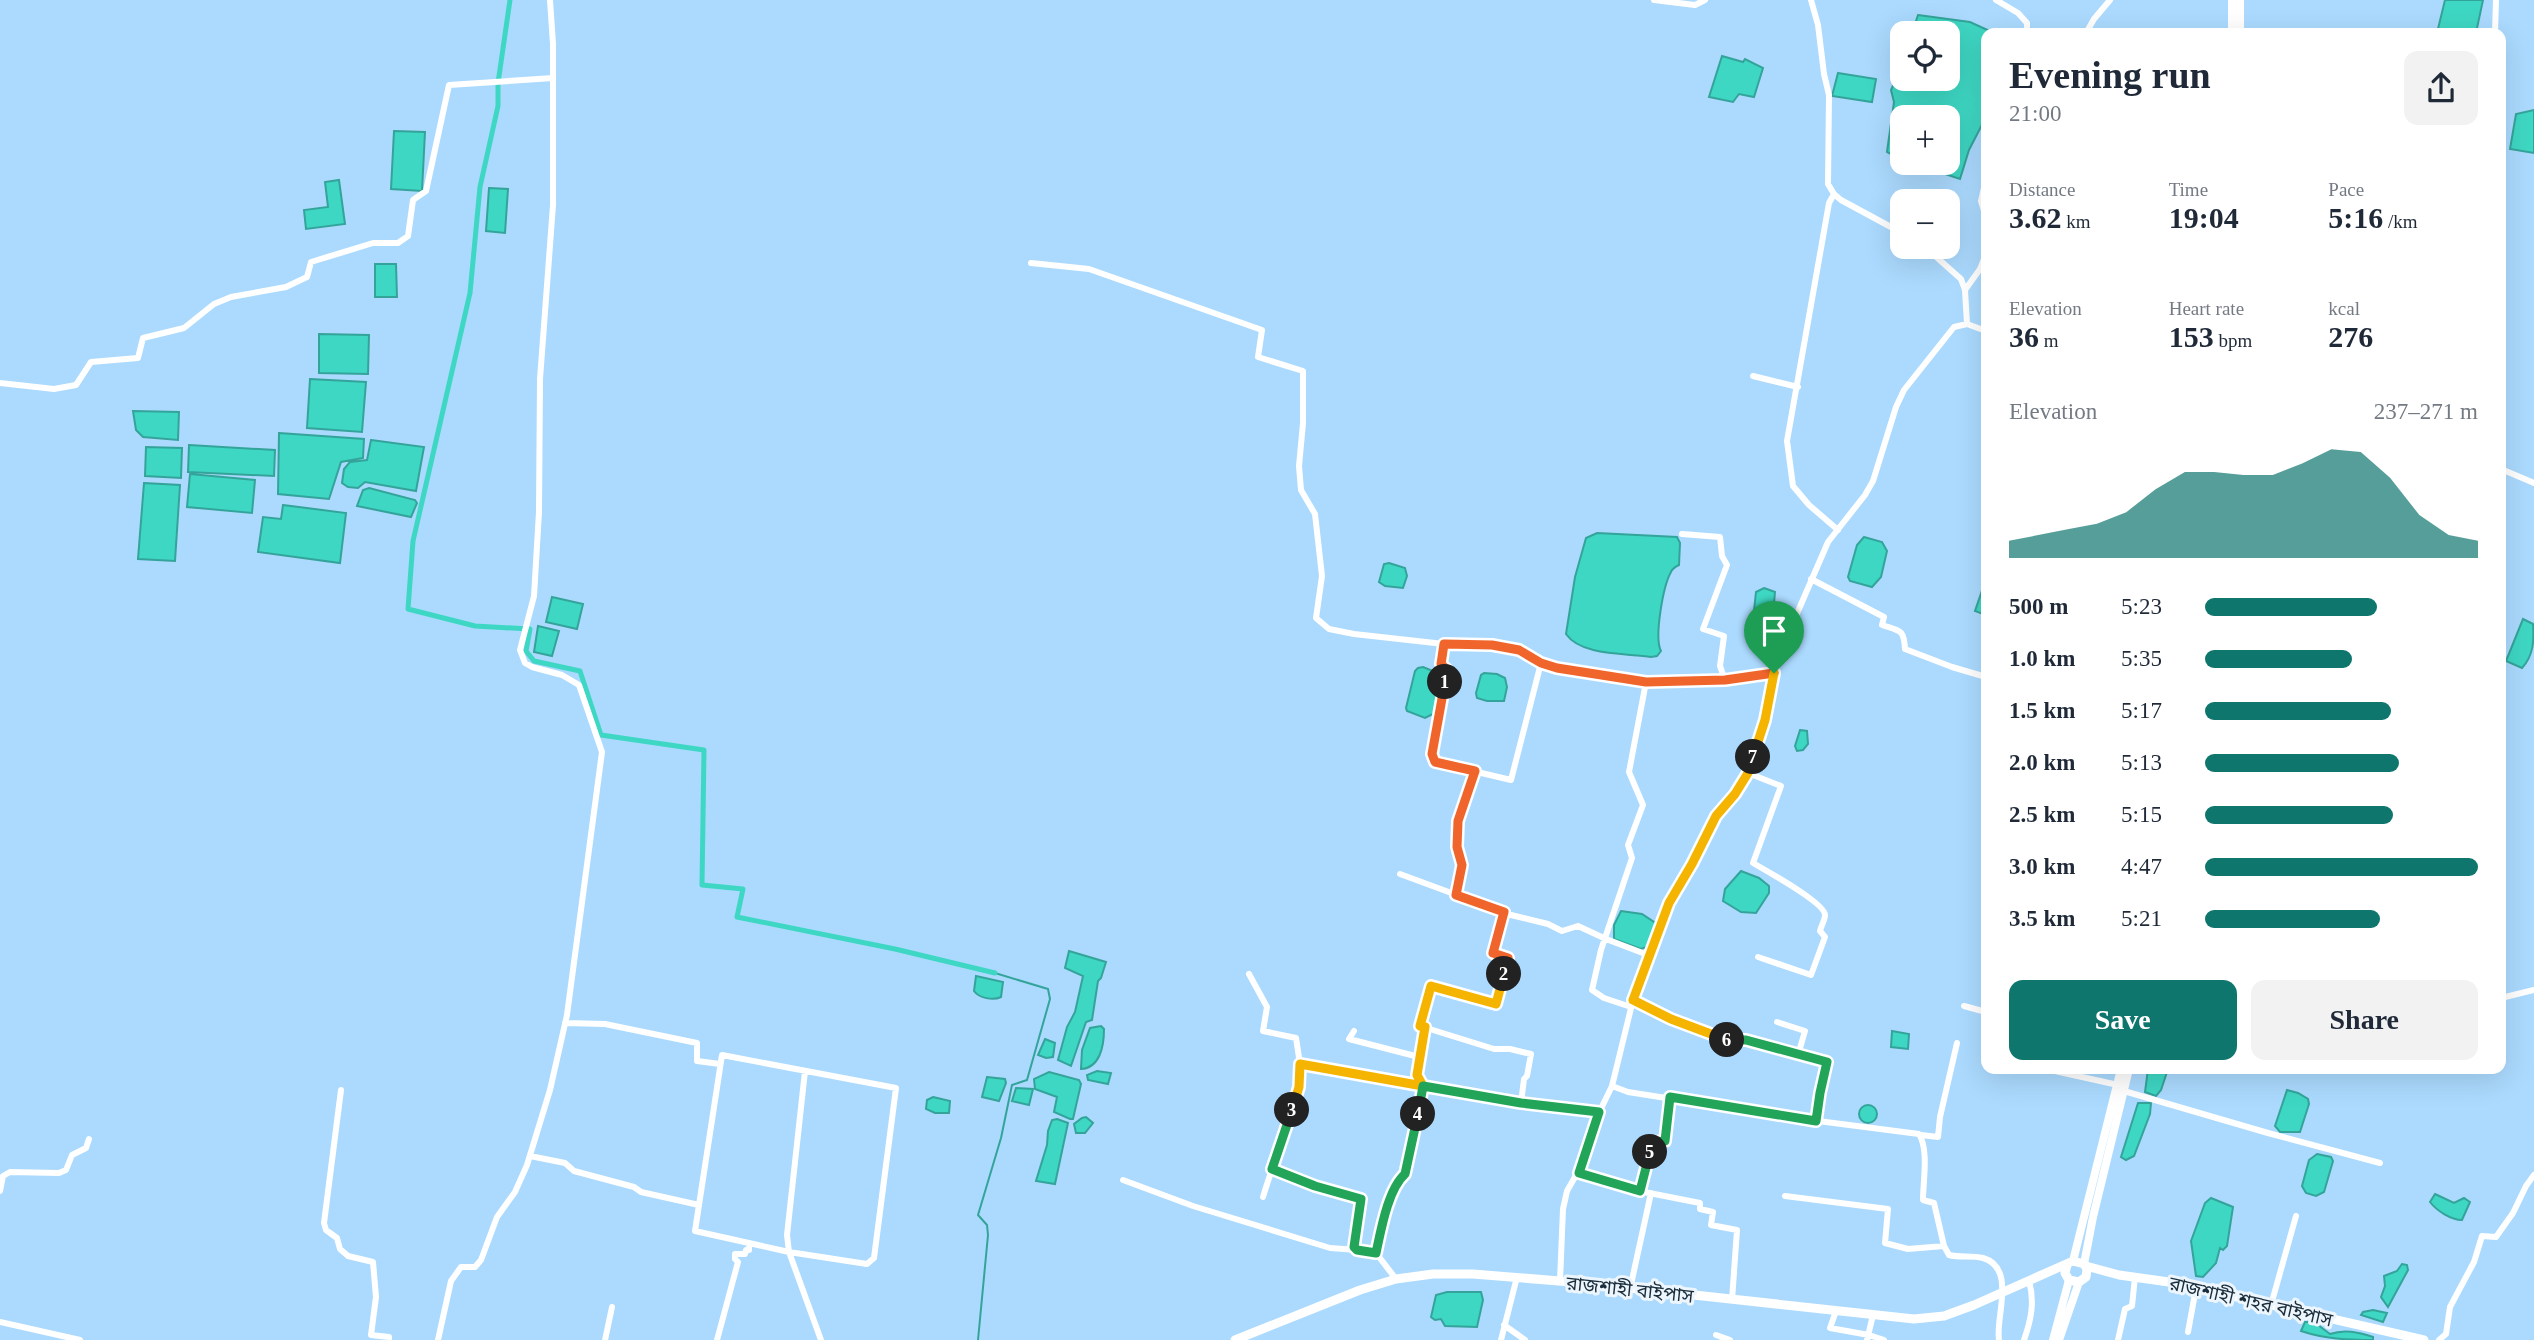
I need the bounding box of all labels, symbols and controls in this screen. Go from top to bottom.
map controls [1890,21,1960,259]
button: locate [1890,21,1960,91]
button: share [2404,51,2478,125]
text: Evening run [2009,54,2211,96]
text: 21:00 [2009,101,2061,126]
button: + [1890,105,1960,175]
text: Distance [2009,179,2075,200]
text: Time [2169,179,2208,200]
text: Pace [2328,179,2364,200]
button: − [1890,189,1960,259]
text: 3.62 [2009,201,2062,234]
text: 19:04 [2169,201,2239,234]
text: 5:16 [2328,201,2383,234]
text: km [2062,211,2091,232]
text: /km [2383,211,2418,232]
text: Elevation [2009,298,2082,319]
text: Heart rate [2169,298,2244,319]
text: kcal [2328,298,2360,319]
text: 36 [2009,320,2039,353]
text: 153 [2169,320,2214,353]
text: 276 [2328,320,2373,353]
text: m [2039,330,2059,351]
text: bpm [2214,330,2252,351]
text: Elevation [2009,399,2097,424]
text: 237–271 m [2374,399,2478,424]
text: 500 m [2009,594,2068,619]
text: 5:23 [2121,594,2162,619]
pin [1744,601,1804,673]
icon: arrive [1755,612,1793,650]
text: 1.0 km [2009,646,2075,671]
text: 5:35 [2121,646,2162,671]
pin: 1 [1428,664,1462,700]
text: 1 [1440,671,1449,692]
text: 1.5 km [2009,698,2075,723]
text: 5:17 [2121,698,2162,723]
pin: 7 [1736,740,1770,774]
text: 7 [1748,746,1757,767]
text: 2.0 km [2009,750,2075,775]
text: 5:13 [2121,750,2162,775]
text: 2.5 km [2009,802,2075,827]
text: 5:15 [2121,802,2162,827]
text: 3.0 km [2009,854,2075,879]
text: 4:47 [2121,854,2162,879]
text: 3.5 km [2009,906,2075,931]
text: 5:21 [2121,906,2162,931]
pin: 2 [1486,956,1522,992]
text: 2 [1499,963,1508,984]
button: Save [2009,980,2237,1060]
button: Share [2251,980,2478,1060]
pin: 6 [1710,1023,1744,1058]
text: 6 [1722,1029,1731,1050]
pin: 3 [1274,1092,1310,1128]
pin: 4 [1400,1096,1436,1132]
text: 3 [1287,1099,1296,1120]
text: 4 [1413,1103,1422,1124]
pin: 5 [1632,1134,1668,1170]
text: 5 [1645,1141,1654,1162]
street label: রাজশাহী বাইপাস [1564,1271,1696,1307]
street label: রাজশাহী শহর বাইপাস [2166,1271,2336,1331]

